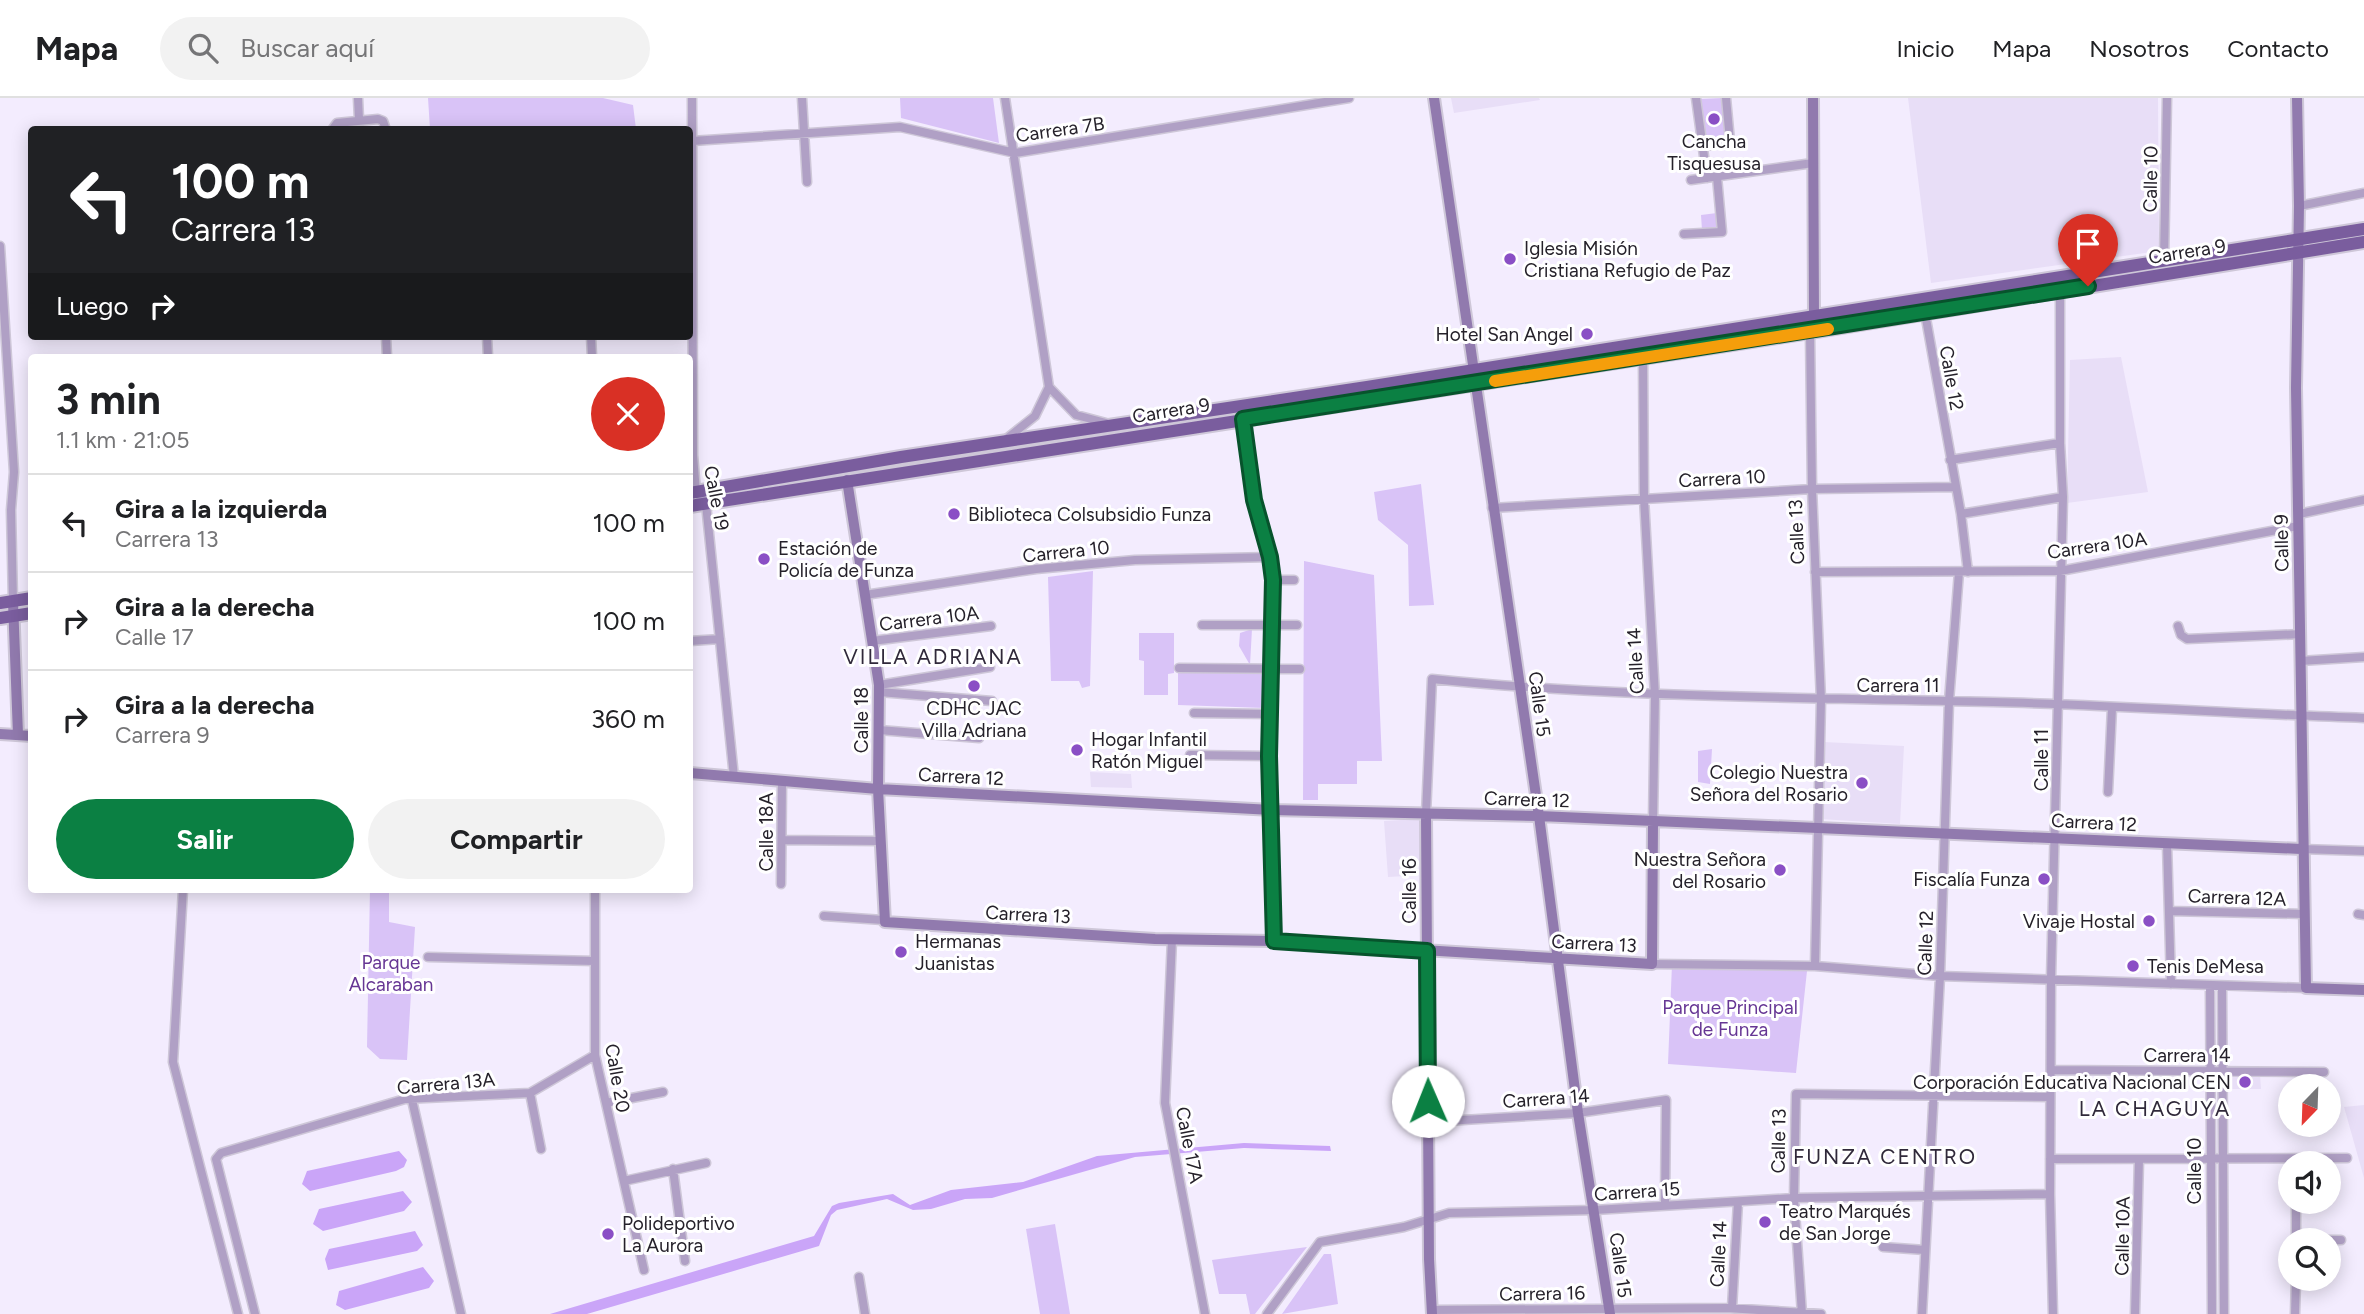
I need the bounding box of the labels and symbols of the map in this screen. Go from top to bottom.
marker: Cancha Tisquesusa [1706,111,1722,127]
street label: Carrera 7B [1014,112,1106,147]
place label: Cancha Tisquesusa [1667,130,1761,175]
street label: Calle 10 [2138,145,2163,213]
pin [2058,214,2118,286]
street label: Carrera 9 [2147,234,2227,269]
place label: Iglesia Misión Cristiana Refugio de Paz [1524,237,1731,282]
marker: Iglesia Misión Cristiana Refugio de Paz [1502,251,1518,267]
place label: Hotel San Angel [1436,323,1573,346]
marker: Hotel San Angel [1579,326,1595,342]
street label: Calle 12 [1935,344,1969,412]
street label: Carrera 9 [1131,393,1211,428]
street label: Calle 19 [699,464,734,532]
street label: Carrera 10 [1678,465,1766,492]
street label: Calle 13 [1784,499,1809,565]
place label: Biblioteca Colsubsidio Funza [968,503,1211,526]
marker: Biblioteca Colsubsidio Funza [946,506,962,522]
street label: Calle 9 [2269,514,2294,572]
street label: Carrera 10A [2046,527,2148,564]
street label: Carrera 10 [1021,535,1111,568]
place label: Estación de Policía de Funza [778,537,914,582]
marker: Estación de Policía de Funza [756,551,772,567]
street label: Carrera 10A [878,601,980,636]
street label: Calle 14 [1622,627,1649,695]
district label: VILLA ADRIANA [843,644,1023,669]
street label: Calle 15 [1524,670,1555,738]
street label: Carrera 11 [1856,674,1940,697]
marker: CDHC JAC Villa Adriana [966,678,982,694]
street label: Calle 18 [850,687,873,753]
place label: CDHC JAC Villa Adriana [921,697,1027,742]
place label: Hogar Infantil Ratón Miguel [1091,728,1207,773]
street label: Calle 11 [2030,729,2053,791]
marker: Hogar Infantil Ratón Miguel [1069,742,1085,758]
place label: Colegio Nuestra Señora del Rosario [1690,761,1848,806]
street label: Carrera 12 [917,763,1004,790]
marker: Colegio Nuestra Señora del Rosario [1854,775,1870,791]
street label: Carrera 12 [1484,787,1570,812]
street label: Calle 18A [755,792,778,872]
street label: Carrera 12 [2050,809,2137,836]
place label: Nuestra Señora del Rosario [1634,848,1766,893]
street label: Calle 16 [1398,858,1421,924]
marker: Nuestra Señora del Rosario [1772,862,1788,878]
place label: Fiscalía Funza [1913,868,2030,891]
marker: Fiscalía Funza [2036,871,2052,887]
street label: Carrera 12A [2187,884,2287,911]
street label: Carrera 13 [985,901,1071,928]
street label: Calle 12 [1913,910,1938,976]
place label: Vivaje Hostal [2023,910,2135,933]
marker: Vivaje Hostal [2141,913,2157,929]
place label: Hermanas Juanistas [915,930,1001,975]
street label: Carrera 13 [1551,930,1637,957]
marker: Hermanas Juanistas [893,944,909,960]
park label: Parque Alcaraban [349,951,433,996]
place label: Tenis DeMesa [2147,955,2264,978]
marker: Tenis DeMesa [2125,958,2141,974]
park label: Parque Principal de Funza [1662,996,1798,1041]
street label: Calle 20 [600,1042,635,1114]
street label: Carrera 14 [2143,1044,2231,1067]
position arrow [1391,1064,1465,1138]
street label: Carrera 13A [396,1068,496,1099]
place label: Corporación Educativa Nacional CEN [1913,1071,2231,1094]
marker: Corporación Educativa Nacional CEN [2237,1074,2253,1090]
north arrow [2278,1074,2342,1138]
street label: Carrera 14 [1502,1084,1590,1113]
district label: LA CHAGUYA [2079,1096,2231,1121]
street label: Calle 17A [1171,1105,1208,1186]
street label: Calle 13 [1766,1108,1791,1174]
street label: Calle 10 [2183,1138,2206,1204]
district label: FUNZA CENTRO [1793,1144,1977,1169]
street label: Carrera 15 [1593,1177,1681,1206]
street label: Calle 10A [2110,1196,2135,1276]
place label: Teatro Marqués de San Jorge [1779,1200,1911,1245]
place label: Polideportivo La Aurora [622,1212,735,1257]
marker: Teatro Marqués de San Jorge [1757,1214,1773,1230]
street label: Calle 14 [1705,1220,1732,1288]
marker: Polideportivo La Aurora [600,1226,616,1242]
street label: Calle 15 [1605,1231,1636,1299]
street label: Carrera 16 [1499,1281,1585,1306]

